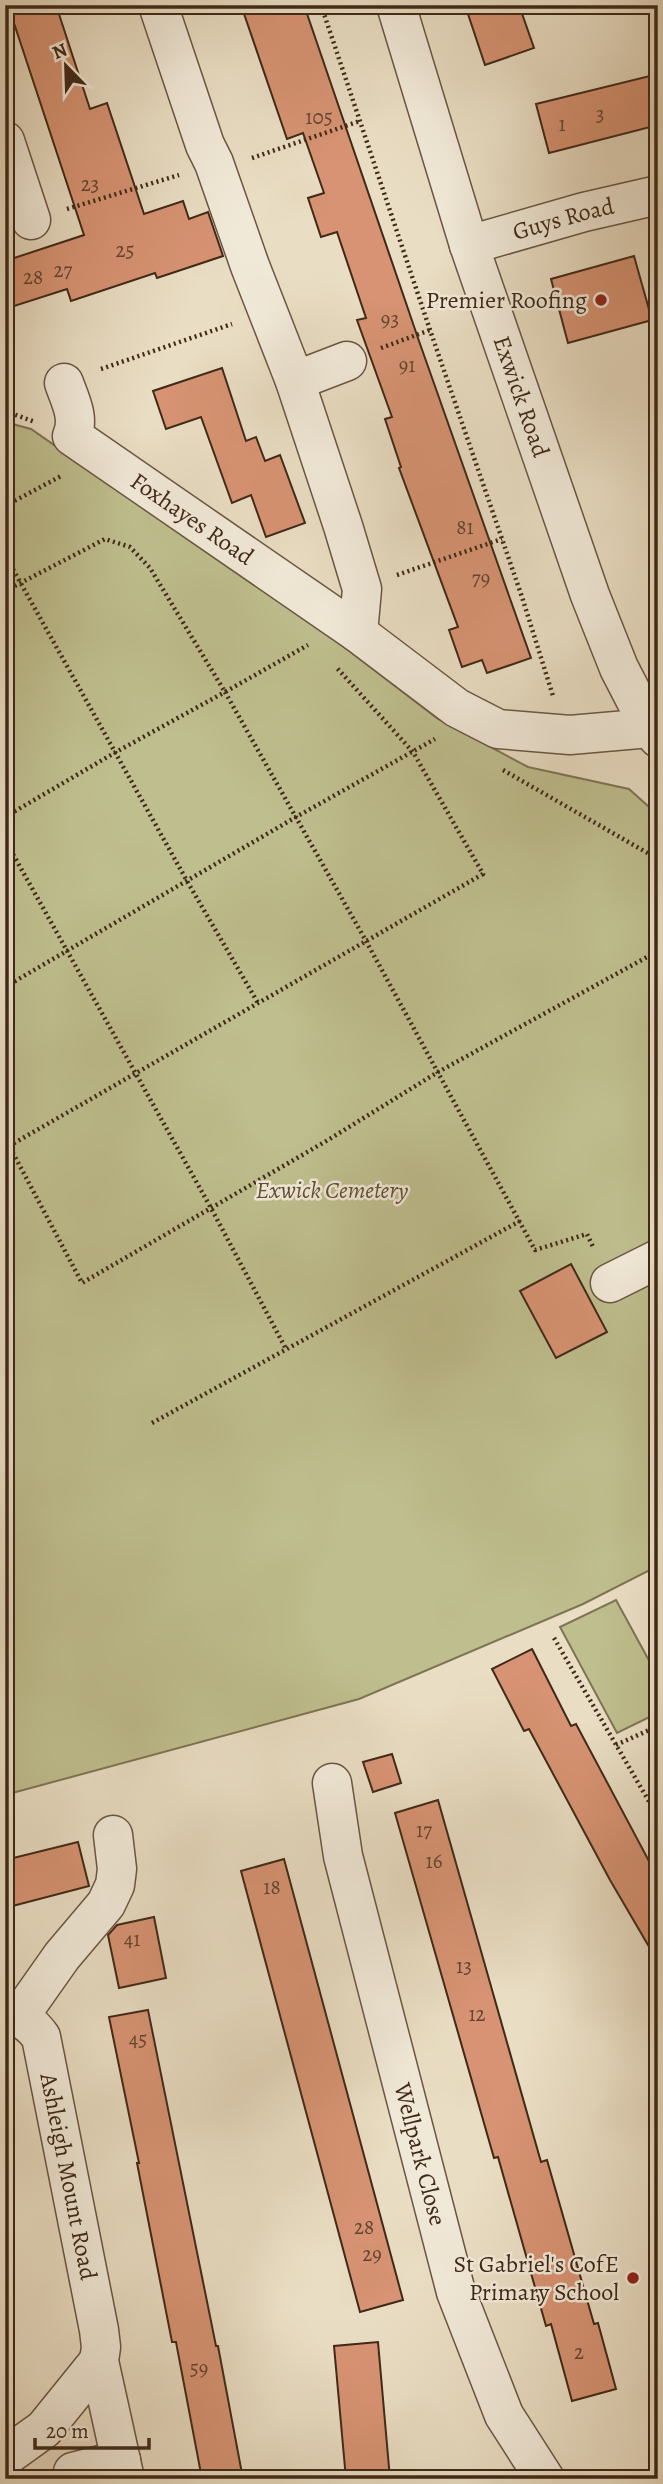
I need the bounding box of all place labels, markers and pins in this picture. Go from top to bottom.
place label: Premier Roofing [426,284,587,316]
marker: Premier Roofing [593,292,609,308]
place label: St Gabriel's CofE Primary School [453,2248,619,2308]
marker: St Gabriel's CofE Primary School [625,2270,641,2286]

